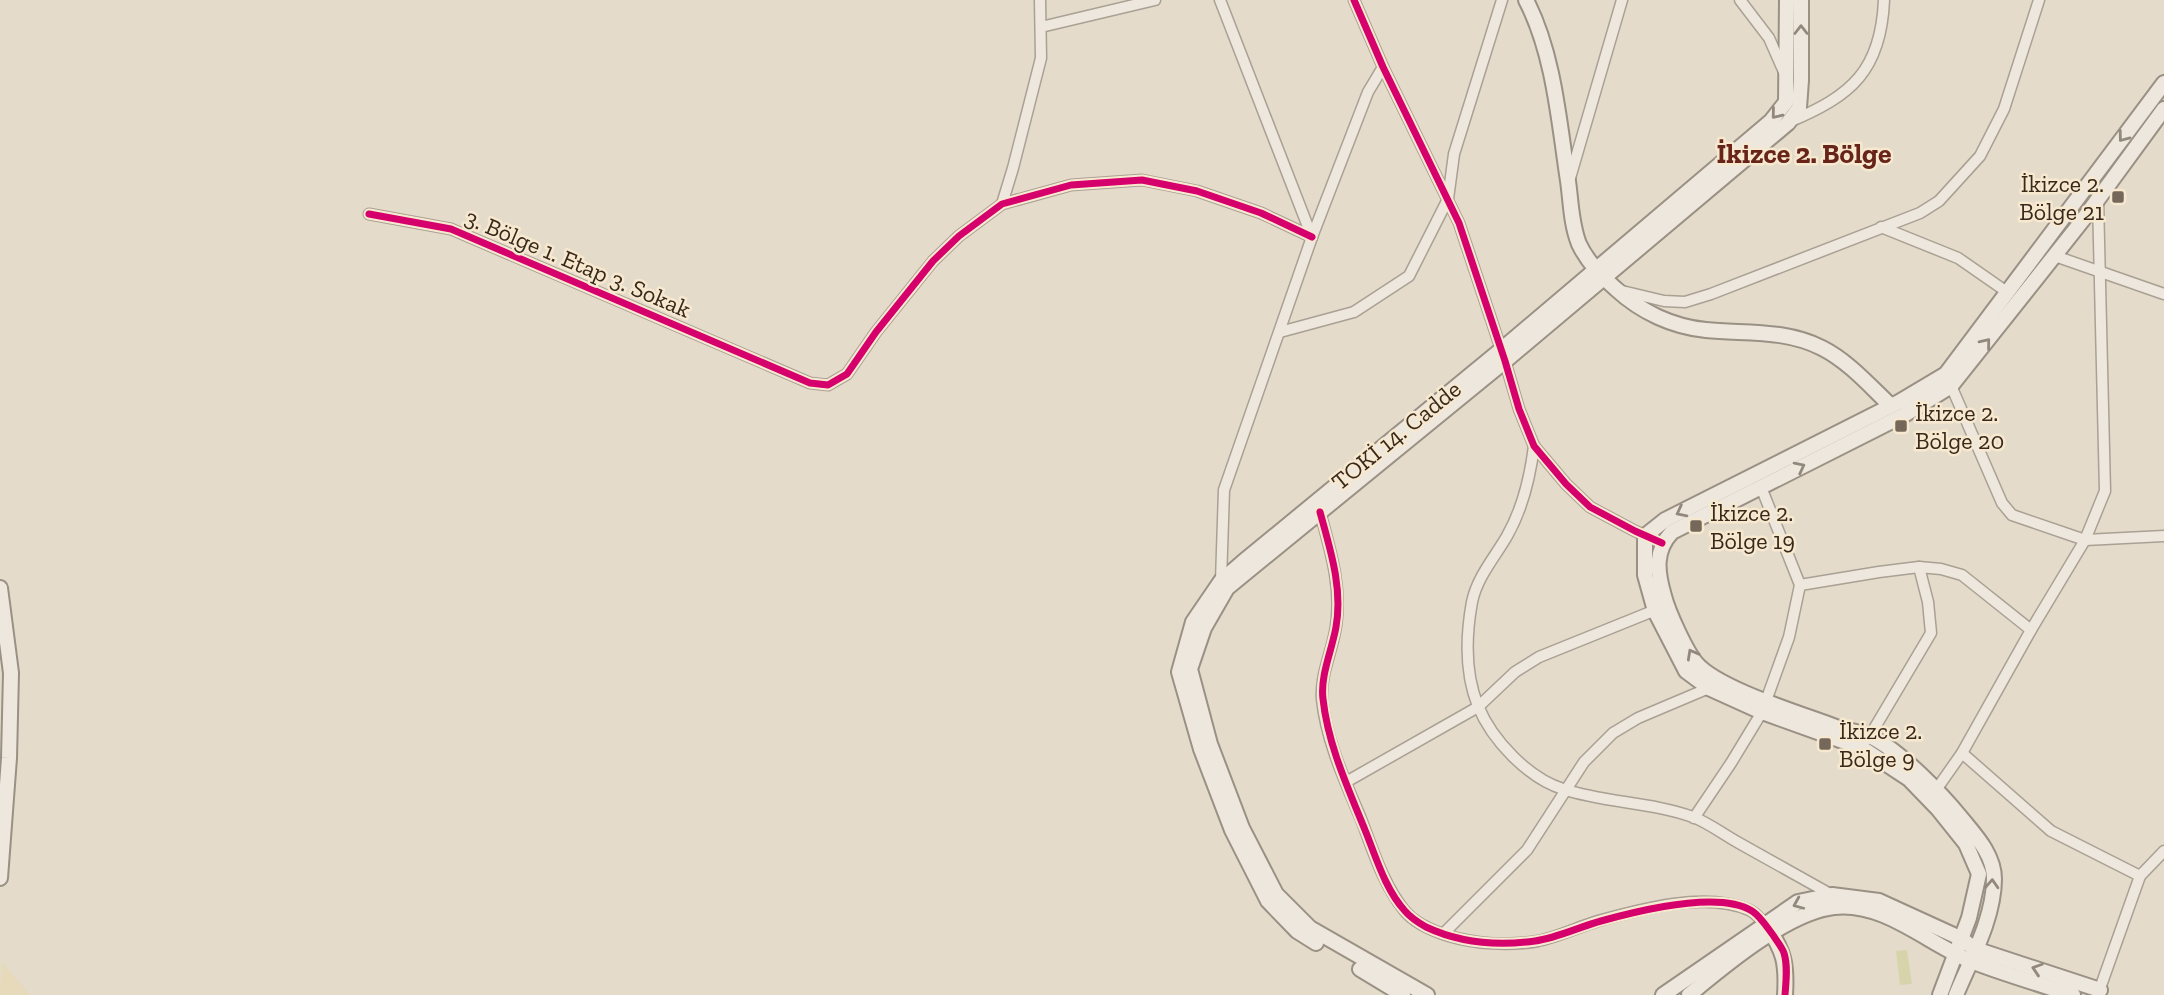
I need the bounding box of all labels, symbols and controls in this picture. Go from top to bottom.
one-way arrow [1793,24,1809,35]
one-way arrow [1772,106,1785,118]
one-way arrow [2119,129,2131,142]
district label: İkizce 2. Bölge [1716,137,1892,170]
place label: İkizce 2. Bölge 21 [2019,169,2104,226]
marker: İkizce 2. Bölge 21 [2110,189,2126,205]
street label: 3. Bölge 1. Etap 3. Sokak [461,202,696,324]
one-way arrow [1977,338,1990,350]
street label: TOKİ 14. Cadde [1325,374,1467,496]
place label: İkizce 2. Bölge 20 [1915,398,2004,455]
marker: İkizce 2. Bölge 20 [1893,418,1909,434]
one-way arrow [1793,462,1805,476]
place label: İkizce 2. Bölge 19 [1710,498,1795,555]
one-way arrow [1675,504,1688,518]
marker: İkizce 2. Bölge 19 [1688,518,1704,534]
one-way arrow [1686,648,1700,661]
place label: İkizce 2. Bölge 9 [1839,716,1922,773]
marker: İkizce 2. Bölge 9 [1817,736,1833,752]
one-way arrow [1984,878,1999,889]
one-way arrow [1793,896,1805,910]
one-way arrow [2031,963,2043,978]

